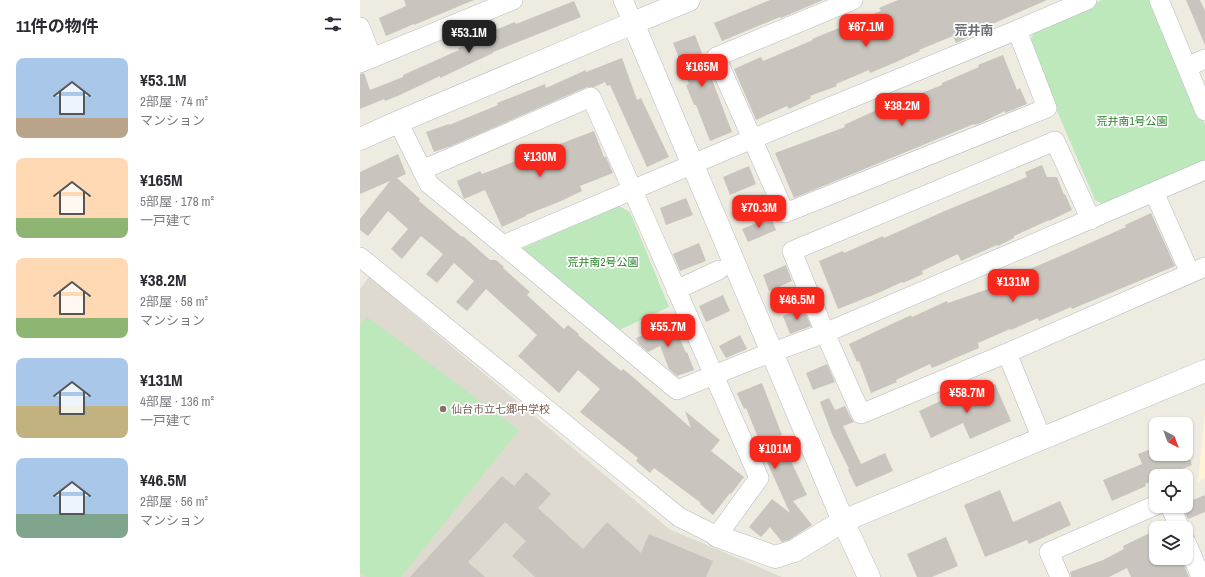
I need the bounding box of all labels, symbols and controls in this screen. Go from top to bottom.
icon: filters [322,13,344,35]
text: 11件の物件 [16,14,99,37]
pin: ¥67.1M [833,14,899,48]
text: ¥67.1M [848,18,884,35]
pin: ¥53.1M [436,20,502,54]
district label: 荒井南 [954,22,994,39]
text: ¥53.1M [451,24,487,41]
pin: ¥165M [674,54,730,88]
text: ¥165M [686,58,718,75]
text: ¥53.1M [140,68,187,91]
icon: home [48,74,96,122]
text: 2部屋 · 74 m² [140,93,208,110]
pin: ¥38.2M [869,93,935,127]
text: ¥38.2M [884,97,920,114]
text: マンション [140,112,205,129]
park label: 荒井南1号公園 [1096,114,1168,128]
pin: ¥130M [512,144,568,178]
text: ¥130M [524,148,556,165]
text: ¥165M [140,168,183,191]
icon: home [48,174,96,222]
text: 5部屋 · 178 m² [140,193,214,210]
pin: ¥70.3M [726,195,792,229]
text: ¥70.3M [741,199,777,216]
text: 一戸建て [140,212,192,229]
park label: 荒井南2号公園 [567,255,639,269]
text: ¥38.2M [140,268,187,291]
pin: ¥131M [985,269,1041,303]
text: ¥131M [997,273,1029,290]
icon: home [48,274,96,322]
pin: ¥46.5M [764,287,830,321]
text: ¥46.5M [779,291,815,308]
text: 2部屋 · 58 m² [140,293,208,310]
text: マンション [140,312,205,329]
pin: ¥55.7M [635,314,701,348]
text: ¥55.7M [650,318,686,335]
text: ¥131M [140,368,183,391]
icon: home [48,374,96,422]
pin: ¥58.7M [934,380,1000,414]
text: ¥58.7M [949,384,985,401]
text: 4部屋 · 136 m² [140,393,214,410]
place label: 仙台市立七郷中学校 [451,402,550,416]
marker: 仙台市立七郷中学校 [438,404,448,414]
text: 一戸建て [140,412,192,429]
north arrow [1149,417,1193,461]
map controls [1149,417,1193,565]
pin: ¥101M [747,436,803,470]
text: ¥101M [759,440,791,457]
text: ¥46.5M [140,468,187,491]
button: locate [1149,469,1193,513]
icon: home [48,474,96,522]
text: 2部屋 · 56 m² [140,493,208,510]
text: マンション [140,512,205,529]
button: layers [1149,521,1193,565]

